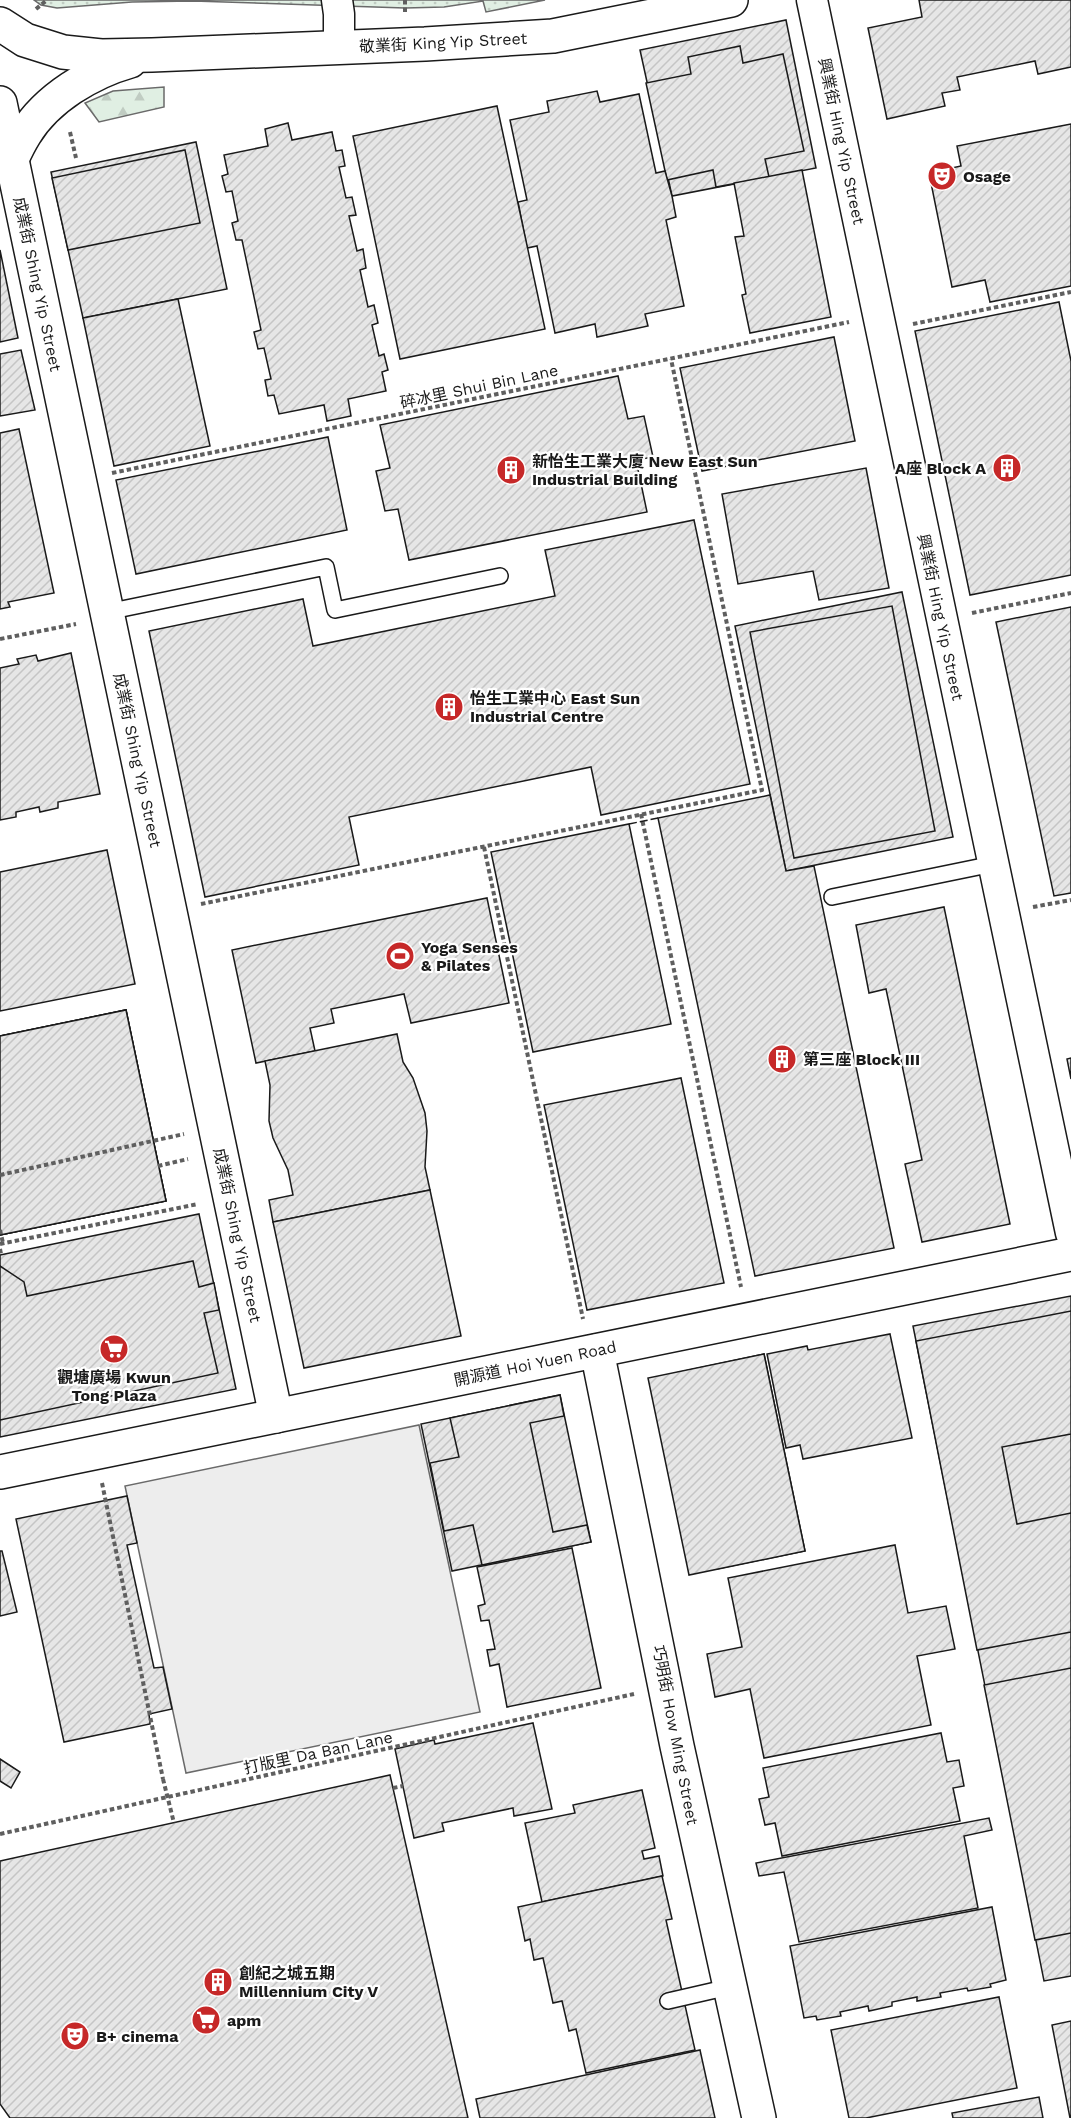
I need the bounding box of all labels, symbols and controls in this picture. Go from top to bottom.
street label: 敬業街 King Yip Street [358,29,528,56]
street label: 興業街 Hing Yip Street [815,56,869,226]
theatre icon: Osage [926,160,958,192]
place label: Osage [963,167,1011,186]
street label: 成業街 Shing Yip Street [10,195,65,373]
street label: 碎冰里 Shui Bin Lane [398,360,560,413]
place label: 新怡生工業大廈 New East Sun Industrial Building [532,452,758,489]
building icon: A座 Block A [991,452,1023,484]
building icon: 新怡生工業大廈 New East Sun Industrial Building [495,454,527,486]
place label: A座 Block A [895,459,986,478]
street label: 興業街 Hing Yip Street [914,532,968,702]
street label: 成業街 Shing Yip Street [110,671,165,849]
place label: 怡生工業中心 East Sun Industrial Centre [470,689,640,726]
building icon: 怡生工業中心 East Sun Industrial Centre [433,691,465,723]
place label: Yoga Senses & Pilates [421,938,518,975]
sports icon: Yoga Senses & Pilates [384,940,416,972]
building icon: 第三座 Block III [766,1043,798,1075]
place label: 第三座 Block III [803,1050,920,1069]
street label: 成業街 Shing Yip Street [210,1146,265,1324]
supermarket icon: 觀塘廣場 Kwun Tong Plaza [98,1333,130,1365]
street label: 開源道 Hoi Yuen Road [452,1337,618,1390]
place label: 觀塘廣場 Kwun Tong Plaza [57,1368,171,1405]
street label: 巧明街 How Ming Street [649,1644,702,1827]
street label: 打版里 Da Ban Lane [242,1727,394,1778]
place label: 創紀之城五期 Millennium City V [239,1964,378,2001]
building icon: 創紀之城五期 Millennium City V [202,1966,234,1998]
supermarket icon: apm [190,2004,222,2036]
place label: apm [227,2011,261,2030]
theatre icon: B+ cinema [59,2020,91,2052]
place label: B+ cinema [96,2027,179,2046]

